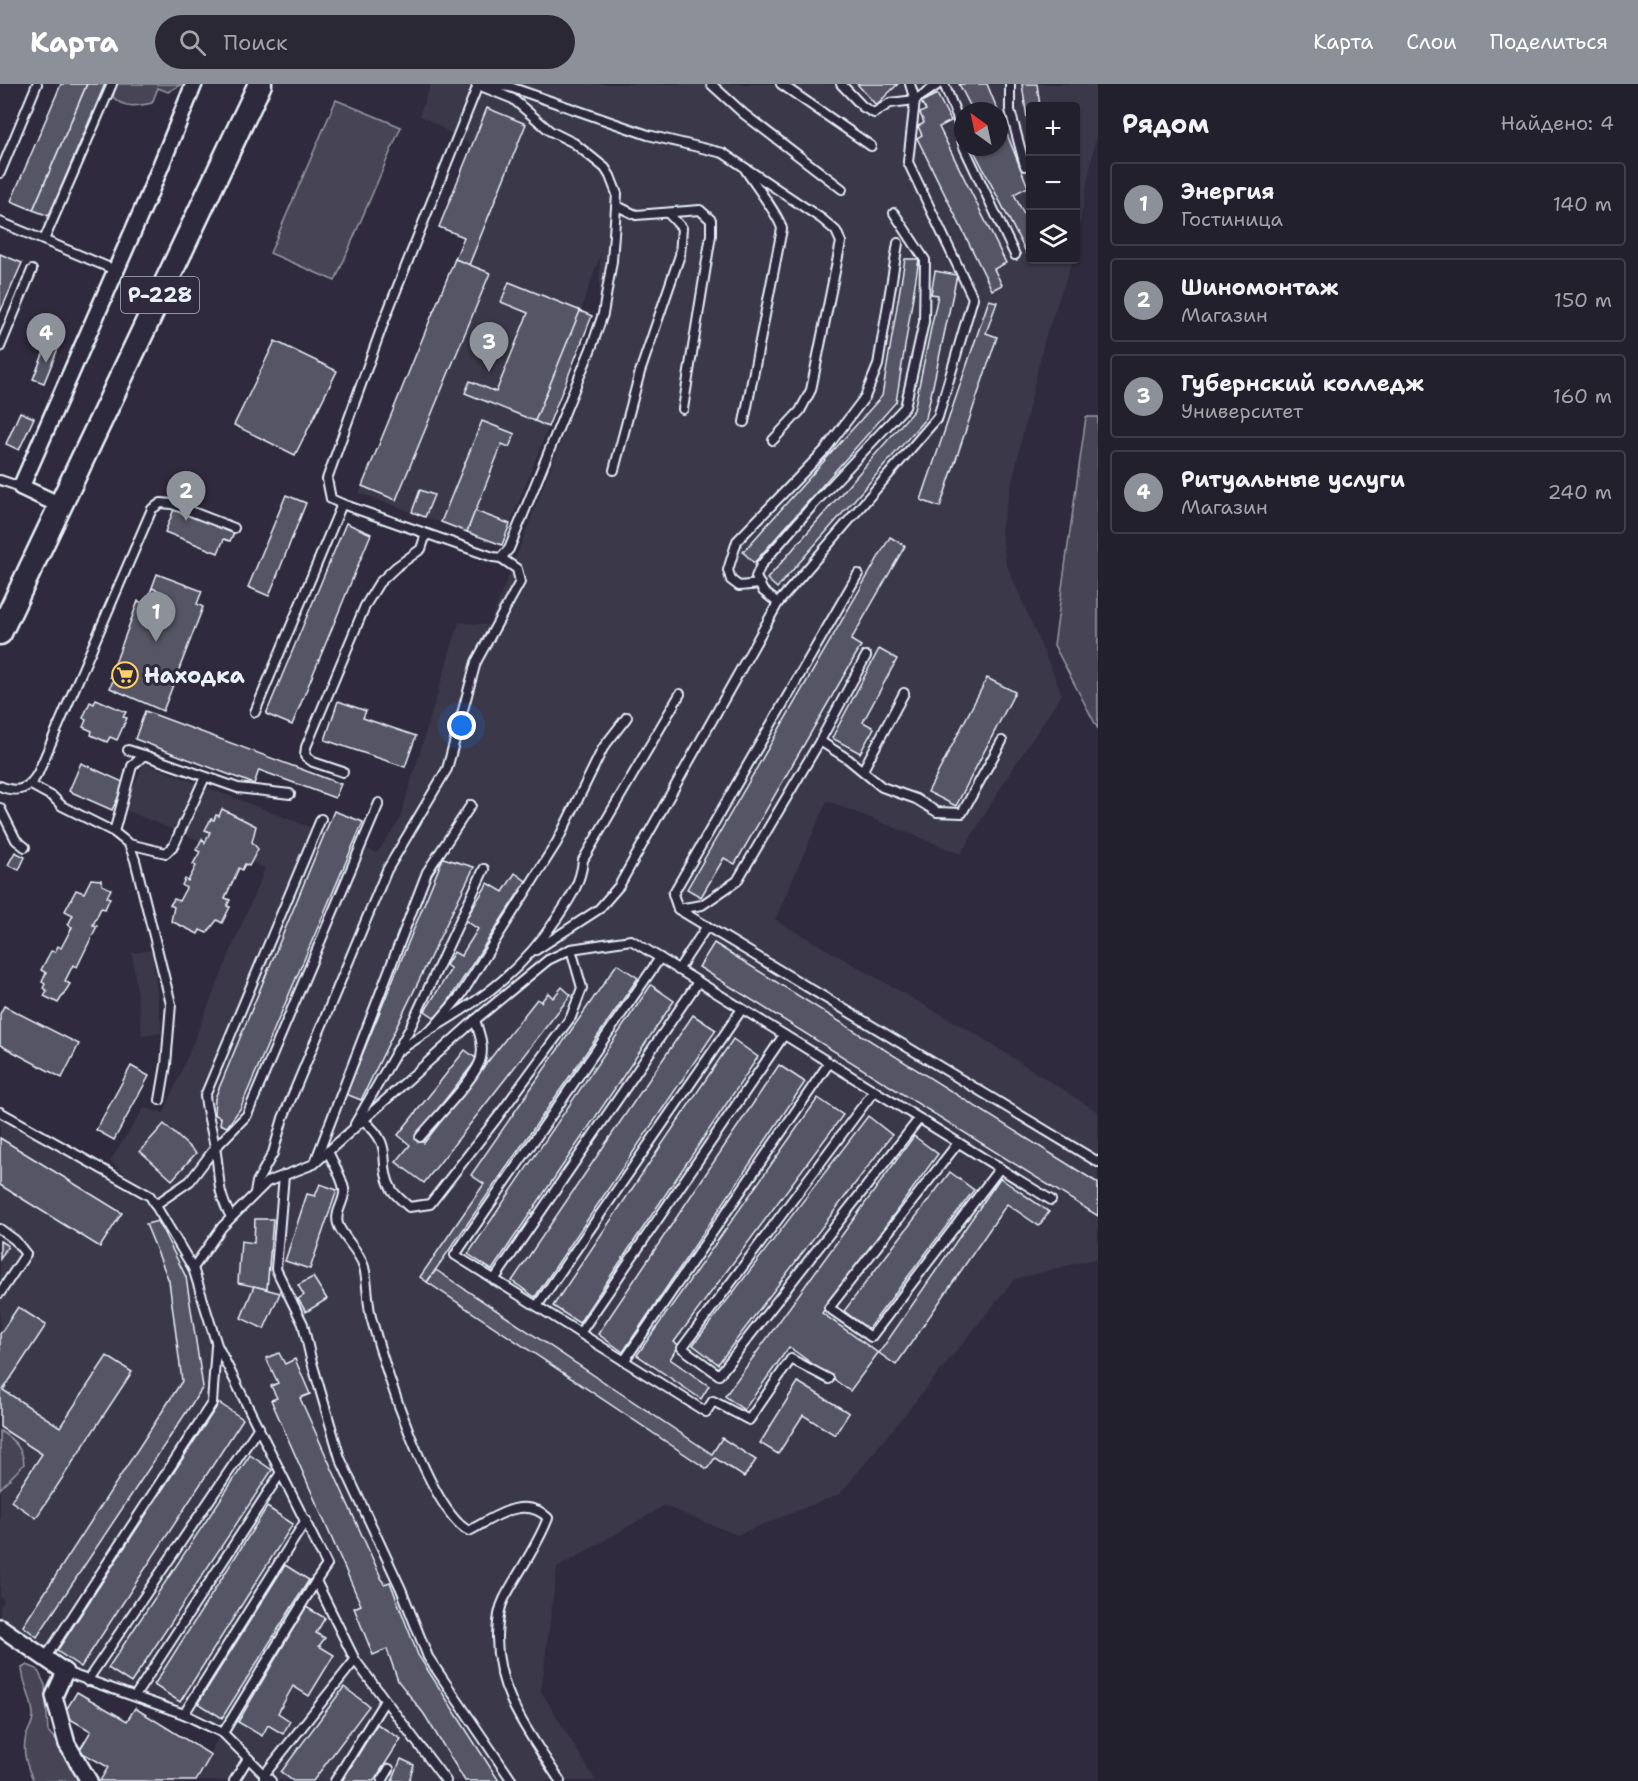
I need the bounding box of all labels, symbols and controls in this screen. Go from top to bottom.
search box [155,15,575,69]
text: Карта [30,23,119,61]
icon: search [176,26,209,59]
text: Поиск [224,28,288,57]
text: Карта [1313,28,1373,56]
text: Слои [1406,28,1457,56]
text: Поделиться [1490,28,1608,56]
north arrow [954,102,1008,156]
map controls [1026,102,1080,264]
button: + [1026,102,1080,156]
text: Рядом [1122,106,1209,141]
text: Найдено: 4 [1501,110,1614,136]
button: − [1026,156,1080,210]
text: Энергия [1181,177,1275,206]
text: 1 [1139,191,1148,217]
text: 140 m [1553,191,1612,217]
text: Гостиница [1181,206,1283,232]
button: layers [1026,210,1080,264]
text: Шиномонтаж [1181,273,1338,302]
road number: Р-228 [121,277,199,313]
text: 2 [1137,287,1151,313]
text: 150 m [1554,287,1612,313]
text: Магазин [1181,302,1268,328]
pin: 4 [26,314,66,363]
pin: 3 [470,322,508,372]
text: Губернский колледж [1181,369,1424,398]
text: 3 [1137,383,1151,409]
text: 160 m [1553,383,1612,409]
text: Университет [1181,398,1303,424]
text: Ритуальные услуги [1181,465,1405,494]
pin: 2 [166,472,206,521]
text: 4 [1137,479,1151,505]
text: 240 m [1547,479,1612,505]
text: Магазин [1181,494,1268,520]
pin: 1 [136,592,176,642]
supermarket icon: Находка [110,660,140,690]
place label: Находка [144,661,245,690]
your location [447,711,476,740]

